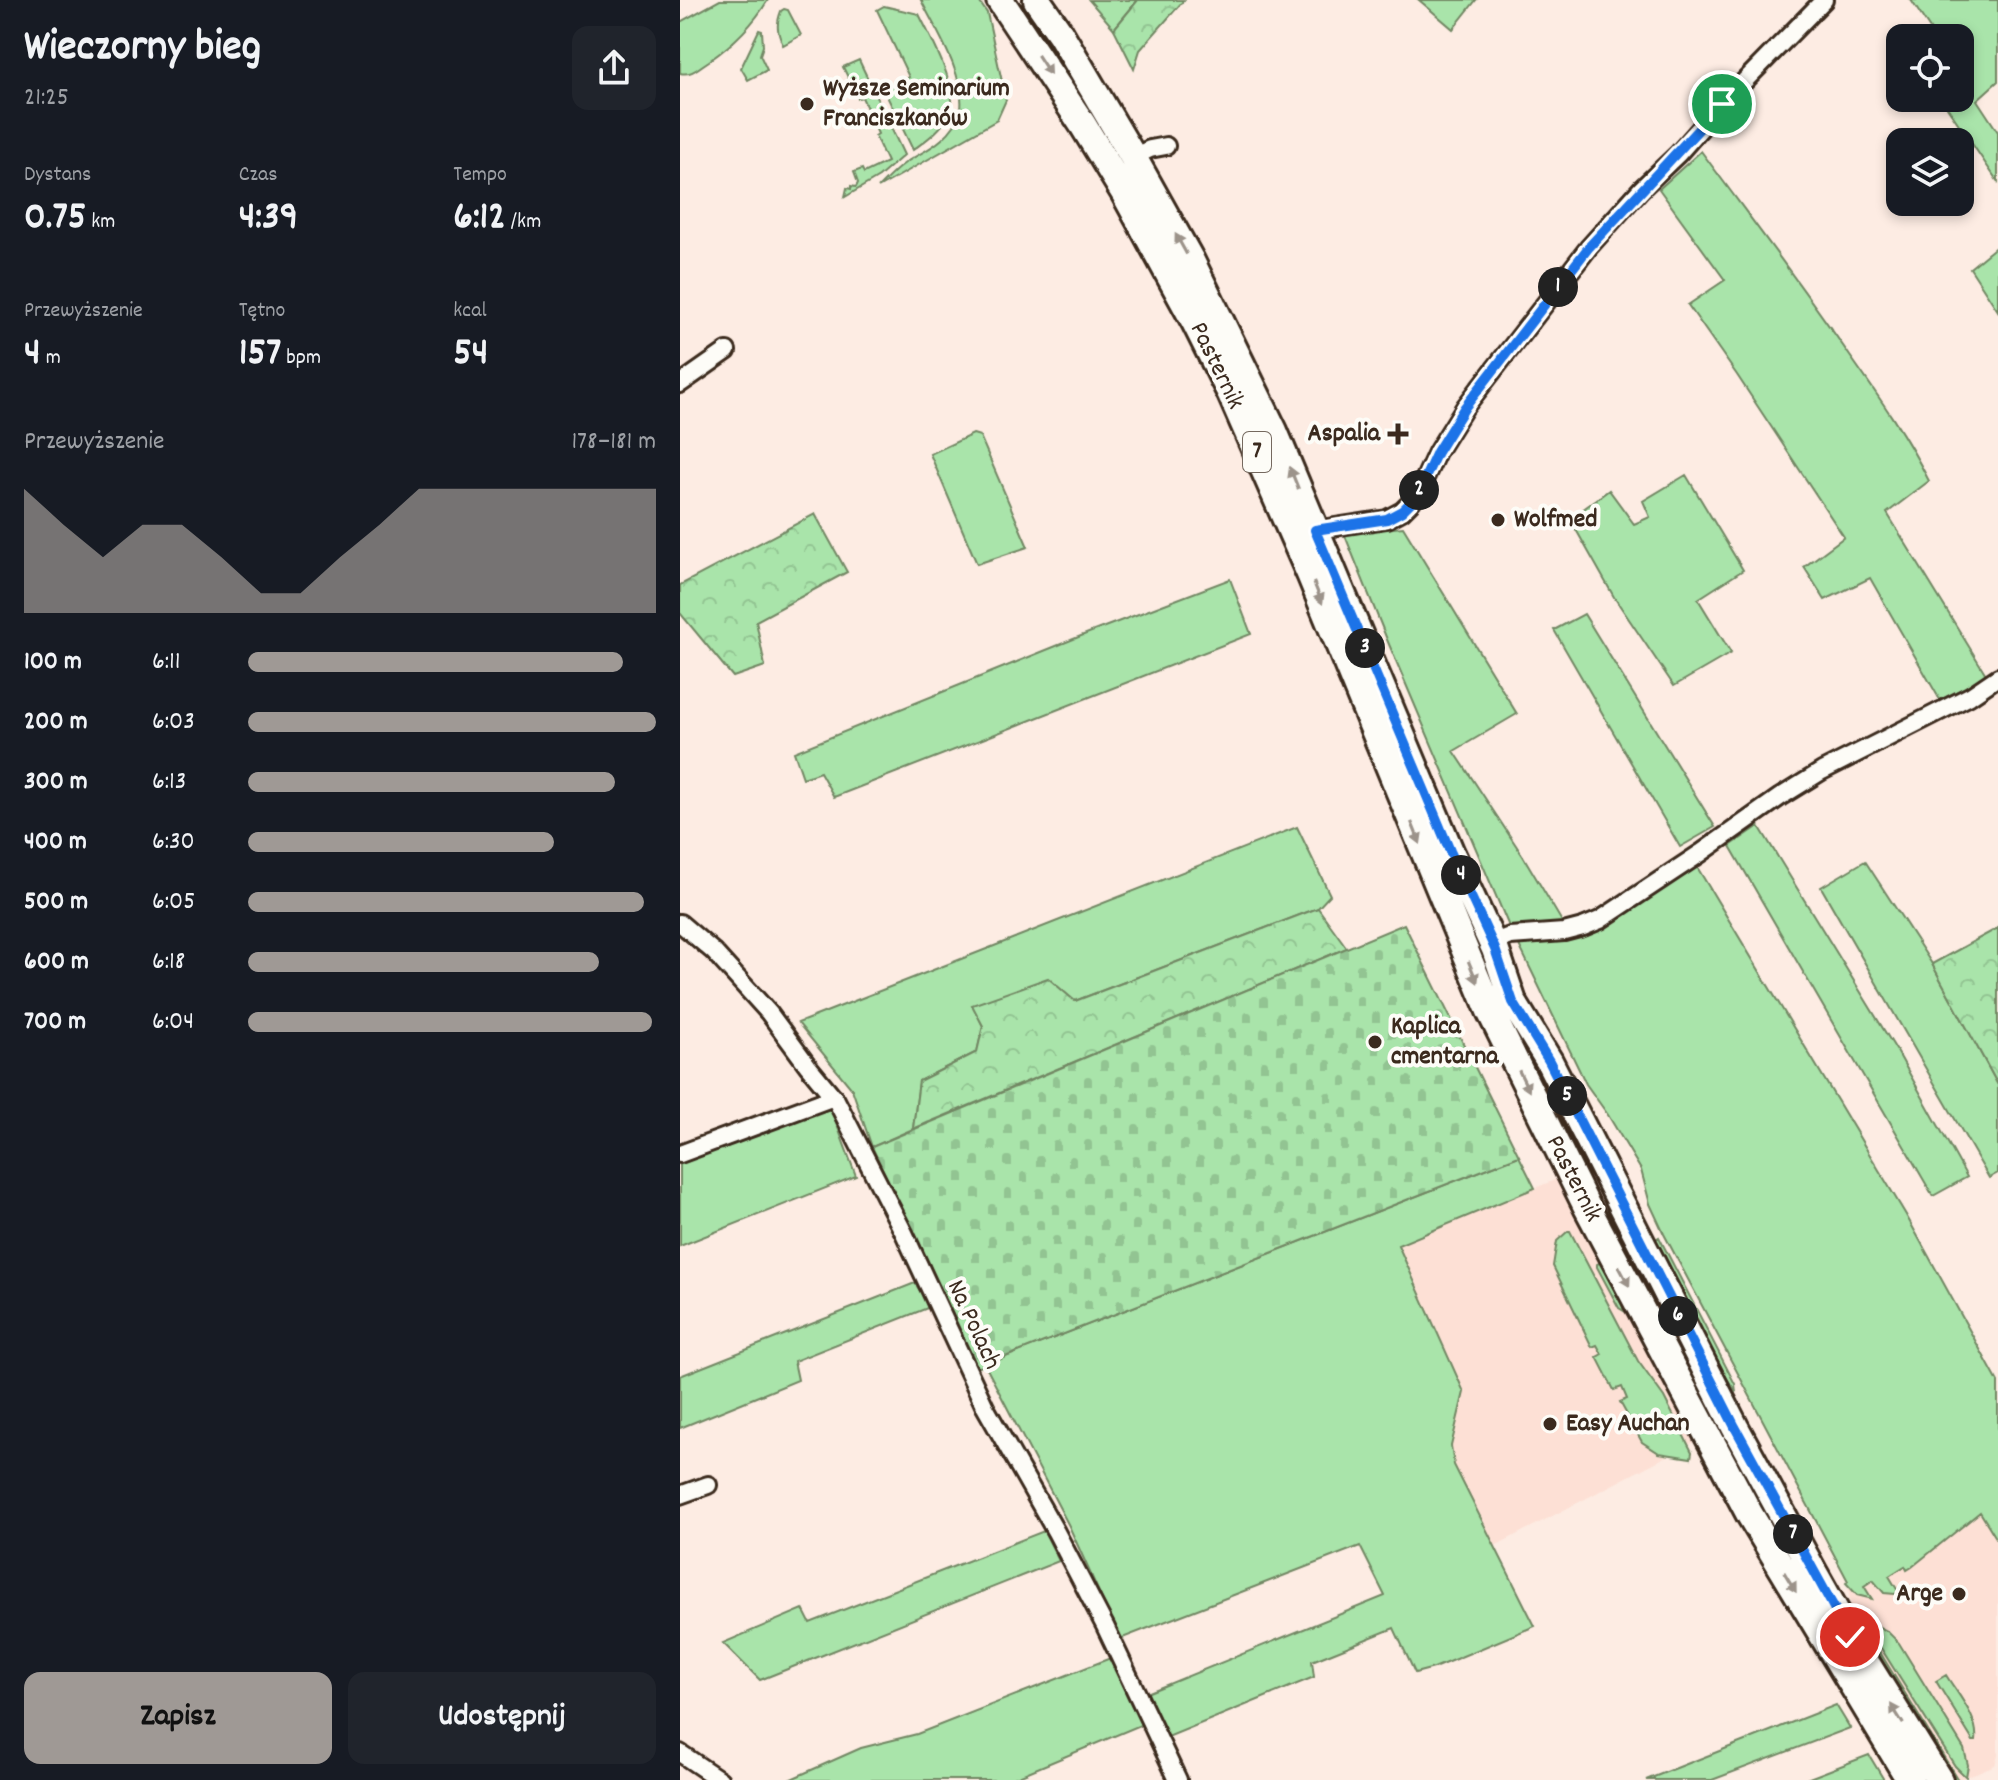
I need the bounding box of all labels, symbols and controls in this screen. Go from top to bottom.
text: Wieczorny bieg [24,18,261,81]
map controls [1886,24,1974,216]
button: locate [1886,24,1974,112]
button: share [572,26,656,110]
one-way arrow [1037,54,1052,75]
pin [1688,70,1756,138]
place label: Wyższe Seminarium Franciszkanów [823,71,1010,138]
text: 21:25 [24,80,69,117]
icon: arrive [1700,82,1744,126]
marker: Wyższe Seminarium Franciszkanów [798,95,816,113]
button: layers [1886,128,1974,216]
text: Dystans [24,160,91,191]
text: Czas [239,160,277,191]
text: Tempo [453,160,507,191]
text: 0.75 [24,191,86,248]
text: 4:39 [239,191,298,248]
text: 6:12 [453,191,506,248]
text: km [86,207,115,238]
text: /km [506,207,541,238]
one-way arrow [1174,232,1188,255]
pin: 1 [1538,267,1578,307]
text: 1 [1556,271,1560,302]
text: Przewyższenie [24,296,143,327]
text: Tętno [239,296,285,327]
text: kcal [453,296,487,327]
street label: Pasternik [1179,316,1253,416]
text: 4 [24,327,41,384]
text: 157 [239,327,281,384]
text: 54 [453,327,488,384]
text: m [41,343,61,374]
text: bpm [281,343,321,374]
place label: Aspalia [1308,416,1381,453]
marker: Aspalia [1387,423,1409,445]
text: Przewyższenie [24,424,164,461]
text: 178–181 m [571,424,656,461]
road number: 7 [1243,432,1271,472]
one-way arrow [1287,466,1300,490]
pin: 2 [1399,470,1439,510]
text: 2 [1414,474,1424,505]
place label: Wolfmed [1514,502,1597,539]
marker: Wolfmed [1489,511,1507,529]
one-way arrow [1312,581,1325,605]
pin: 3 [1345,628,1385,668]
text: 3 [1360,632,1370,663]
text: 100 m [24,644,82,681]
text: 6:11 [152,644,180,681]
text: 200 m [24,704,88,741]
text: 6:03 [152,704,195,741]
text: 300 m [24,764,88,801]
text: 6:13 [152,764,186,801]
one-way arrow [1410,821,1423,845]
text: 400 m [24,824,87,861]
text: 6:30 [152,824,195,861]
pin: 4 [1441,855,1481,895]
text: 4 [1456,859,1466,890]
text: 500 m [24,884,88,921]
text: 6:05 [152,884,195,921]
text: 600 m [24,944,89,981]
text: 6:18 [152,944,185,981]
one-way arrow [1467,960,1480,984]
text: 700 m [24,1004,86,1041]
text: 6:04 [152,1004,194,1041]
place label: Kaplica cmentarna [1391,1009,1499,1076]
marker: Kaplica cmentarna [1366,1033,1384,1051]
one-way arrow [1518,1070,1531,1093]
pin: 5 [1547,1076,1587,1116]
text: 5 [1562,1080,1572,1111]
street label: Pasternik [1535,1129,1611,1229]
one-way arrow [1617,1264,1631,1287]
street label: Na Polach [936,1274,1010,1376]
pin: 6 [1658,1296,1698,1336]
text: 6 [1673,1300,1683,1331]
place label: Easy Auchan [1566,1406,1689,1443]
marker: Easy Auchan [1541,1415,1559,1433]
pin: 7 [1773,1514,1813,1554]
text: 7 [1789,1518,1797,1549]
one-way arrow [1783,1571,1797,1593]
place label: Arge [1896,1576,1943,1613]
marker: Arge [1950,1585,1968,1603]
pin [1816,1603,1884,1671]
icon: check [1828,1615,1872,1659]
button: Zapisz [24,1672,332,1764]
button: Udostępnij [348,1672,656,1764]
one-way arrow [1891,1703,1905,1725]

